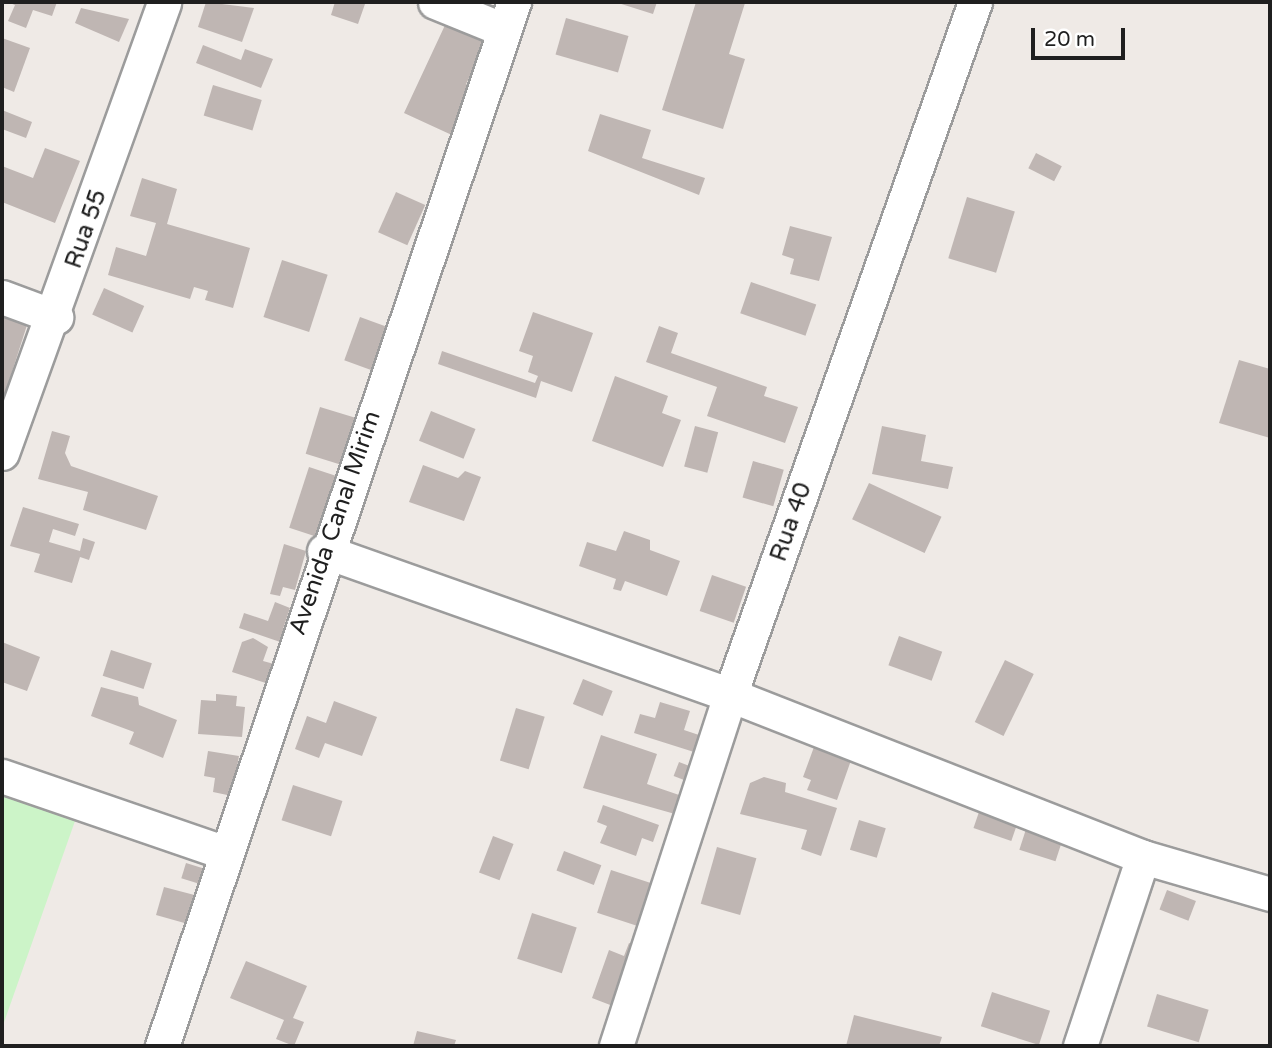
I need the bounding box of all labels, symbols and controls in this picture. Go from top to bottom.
scale bar [1034,14,1128,58]
text: 20 m [1044,27,1095,52]
street label: Rua 55 [59,186,113,272]
street label: Avenida Canal Mirim [283,407,387,639]
street label: Rua 40 [764,479,818,565]

